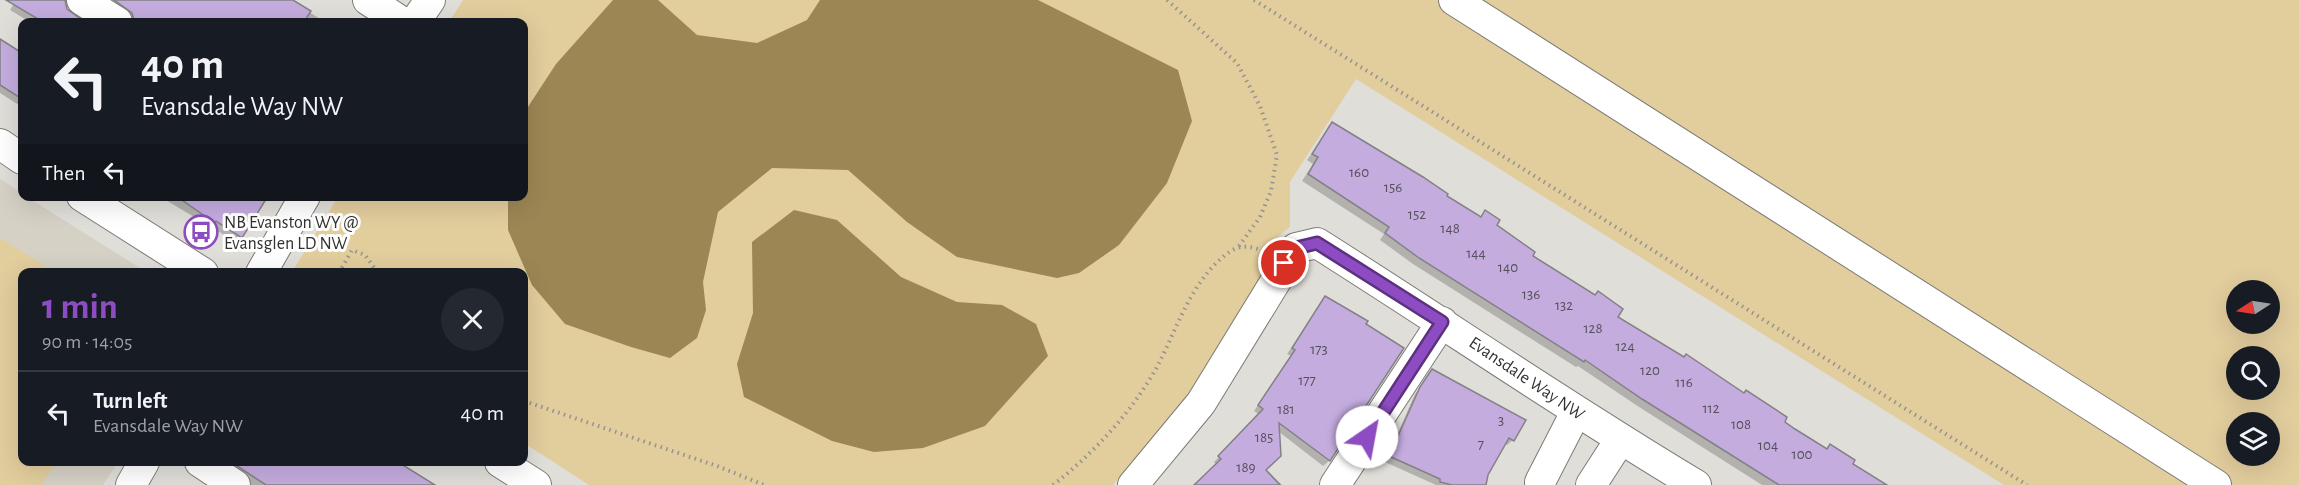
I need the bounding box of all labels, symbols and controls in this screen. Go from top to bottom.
icon: left [42,42,120,120]
text: 40 m [141,44,224,86]
text: Evansdale Way NW [141,93,343,120]
icon: left [98,156,131,189]
text: Then [42,162,86,184]
house number: 160 [1349,165,1369,180]
house number: 156 [1384,180,1402,195]
house number: 152 [1408,207,1426,222]
bus stop icon: NB Evanston WY @ Evansglen LD NW [183,214,219,250]
place label: NB Evanston WY @ Evansglen LD NW [224,214,358,253]
house number: 148 [1440,221,1460,236]
pin [1258,237,1309,288]
icon: arrive [1267,246,1300,279]
house number: 144 [1466,246,1486,261]
house number: 140 [1498,260,1518,275]
north arrow [2226,280,2280,334]
map controls [2226,280,2280,466]
house number: 136 [1522,287,1540,302]
button: close [441,288,504,351]
text: 1 min [42,289,118,325]
house number: 132 [1555,298,1573,313]
house number: 128 [1583,321,1603,336]
text: 90 m · 14:05 [42,332,132,352]
street label: Evansdale Way NW [1466,334,1587,424]
house number: 124 [1615,339,1635,354]
house number: 173 [1310,342,1328,357]
button: search [2226,346,2280,400]
house number: 120 [1640,363,1660,378]
house number: 177 [1298,373,1316,388]
house number: 116 [1675,375,1693,390]
text: Turn left [93,390,167,412]
icon: left [42,397,75,430]
house number: 112 [1702,401,1720,416]
text: 40 m [461,402,504,424]
house number: 181 [1277,402,1295,417]
position arrow [1335,405,1399,469]
button: layers [2226,412,2280,466]
house number: 3 [1498,413,1504,428]
text: Evansdale Way NW [93,416,243,436]
house number: 108 [1731,417,1751,432]
house number: 185 [1255,430,1273,445]
house number: 7 [1478,437,1484,452]
house number: 104 [1758,438,1778,453]
house number: 100 [1791,447,1813,462]
house number: 189 [1236,460,1256,475]

